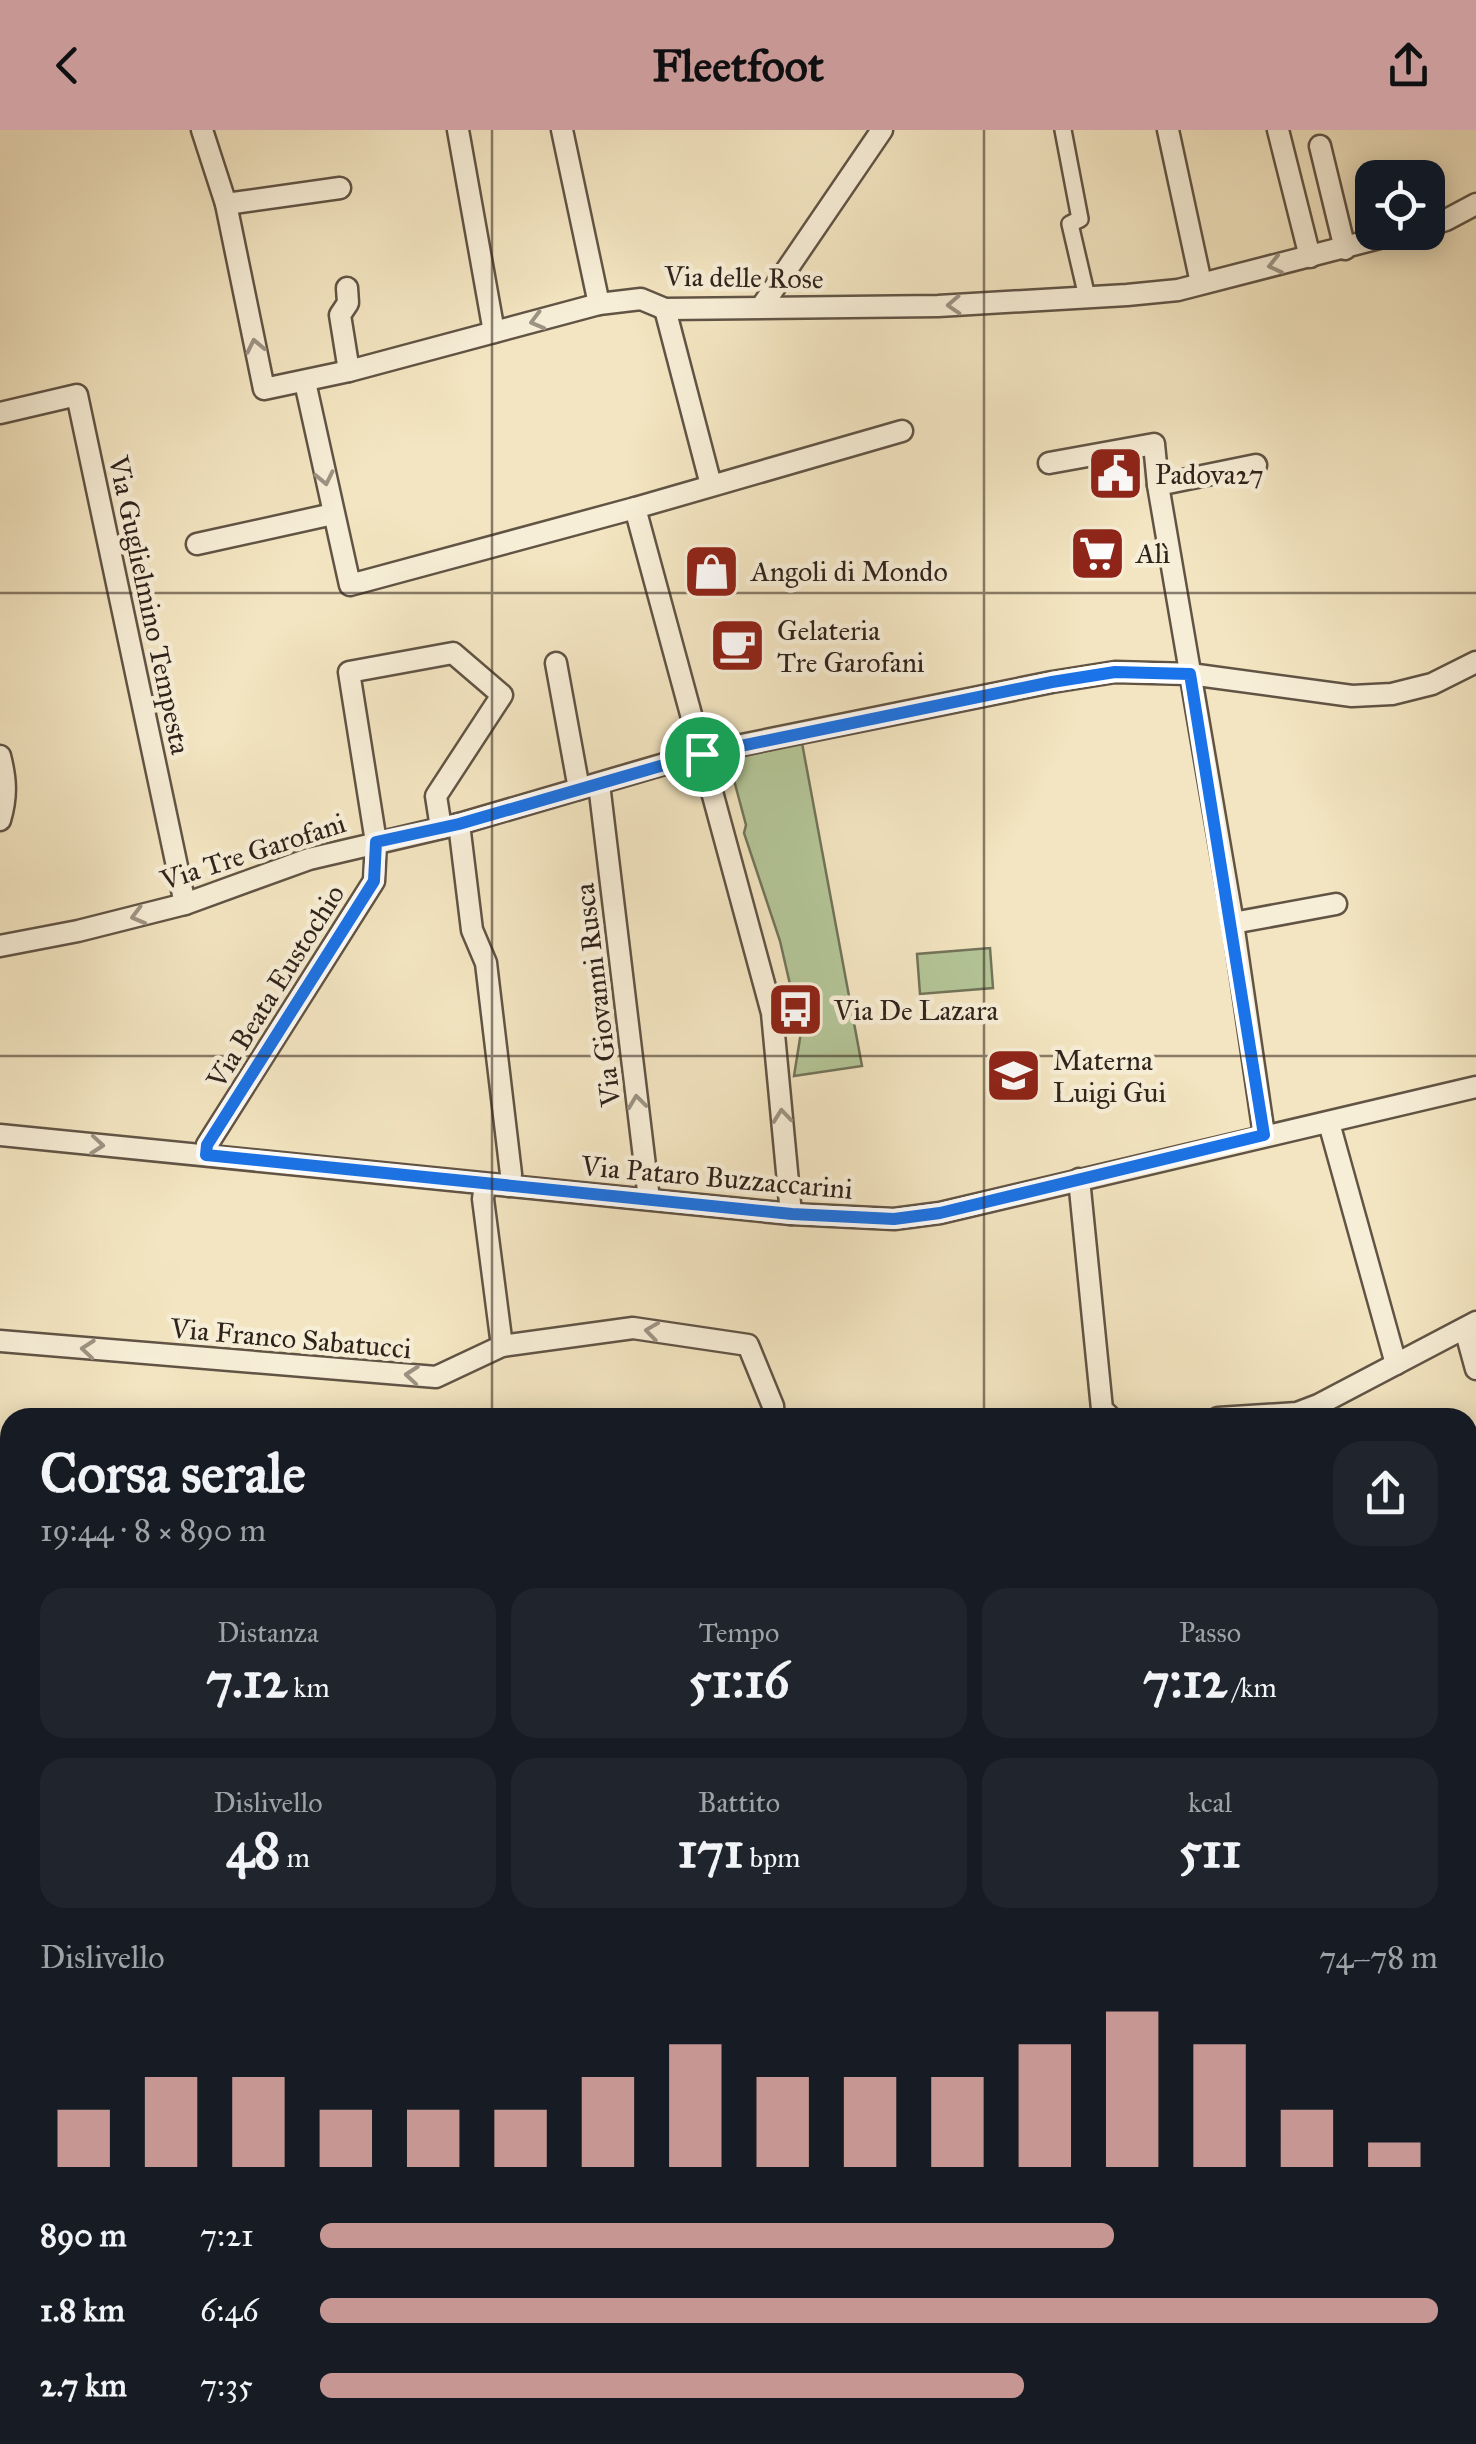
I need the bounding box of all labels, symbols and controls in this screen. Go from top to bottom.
icon: back [40,38,95,93]
text: Fleetfoot [652,38,824,93]
icon: share [1381,38,1436,93]
map controls [1355,160,1445,250]
button: locate [1355,160,1445,250]
one-way arrow [1267,253,1284,274]
street label: Via delle Rose [663,259,824,296]
one-way arrow [945,294,961,315]
one-way arrow [529,309,546,330]
one-way arrow [246,338,267,355]
public building icon: Padova27 [1086,444,1146,504]
street label: Via Guglielmino Tempesta [101,452,198,758]
place label: Padova27 [1155,457,1264,492]
one-way arrow [314,469,335,486]
supermarket icon: Alì [1067,523,1127,583]
place label: Alì [1135,536,1170,571]
shop icon: Angoli di Mondo [682,541,742,601]
place label: Angoli di Mondo [750,554,948,589]
place label: Gelateria Tre Garofani [777,613,925,680]
cafe icon: Gelateria Tre Garofani [708,616,768,676]
pin [660,712,745,797]
icon: arrive [675,727,730,782]
street label: Via Tre Garofani [155,805,350,898]
street label: Via Beata Eustochio [198,878,352,1095]
street label: Via Giovanni Rusca [566,881,629,1110]
one-way arrow [130,904,147,925]
bus stop icon: Via De Lazara [765,980,825,1040]
place label: Via De Lazara [833,993,999,1028]
place label: Materna Luigi Gui [1053,1043,1166,1110]
school or university icon: Materna Luigi Gui [984,1046,1044,1106]
one-way arrow [628,1094,649,1111]
one-way arrow [772,1108,793,1124]
one-way arrow [89,1133,105,1155]
street label: Via Pataro Buzzaccarini [579,1148,854,1207]
street label: Via Franco Sabatucci [168,1310,413,1366]
one-way arrow [643,1322,660,1343]
one-way arrow [79,1338,95,1360]
one-way arrow [403,1365,419,1387]
text: Corsa serale [40,1440,306,1507]
button: share [1333,1441,1438,1546]
text: 19:44 · 8 × 890 m [40,1511,266,1550]
text: Distanza [217,1615,319,1650]
text: Tempo [699,1615,779,1650]
text: Passo [1179,1615,1241,1650]
text: 7.12 [206,1650,287,1711]
text: 51:16 [689,1650,789,1711]
text: 7:12 [1143,1650,1227,1711]
text: km [287,1670,330,1705]
text: /km [1227,1670,1277,1705]
text: Dislivello [213,1785,323,1820]
text: Battito [698,1785,780,1820]
text: kcal [1188,1785,1232,1820]
text: 48 [226,1820,280,1881]
text: 171 [677,1820,744,1881]
text: 511 [1179,1820,1241,1881]
text: m [280,1840,310,1875]
text: bpm [744,1840,801,1875]
text: Dislivello [40,1938,165,1977]
text: 74–78 m [1319,1938,1438,1977]
text: 890 m [40,2216,127,2255]
text: 7:21 [200,2216,254,2255]
text: 1.8 km [40,2291,125,2330]
text: 6:46 [200,2291,259,2330]
text: 2.7 km [40,2366,127,2405]
text: 7:35 [200,2366,253,2405]

